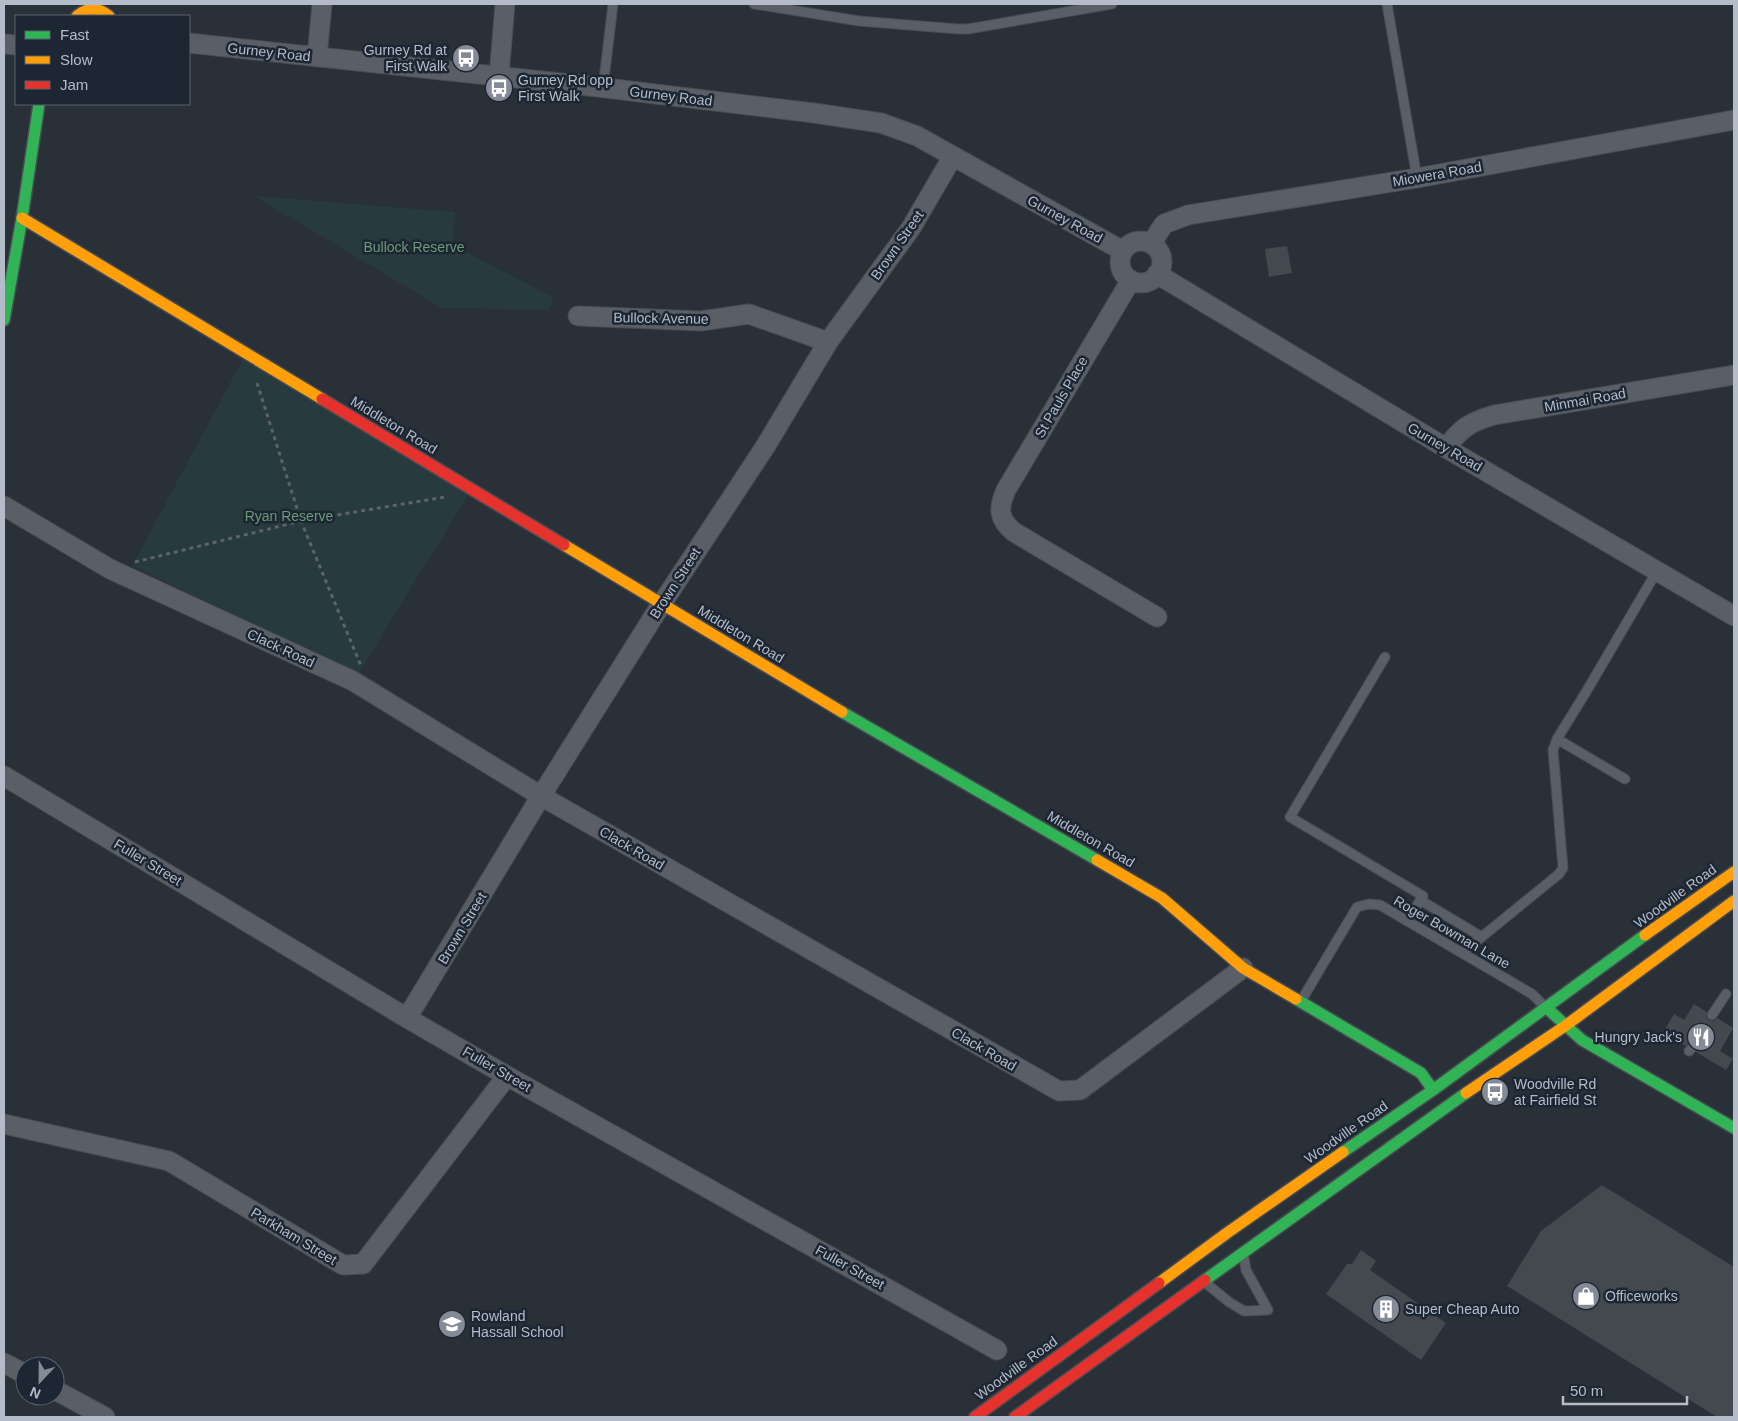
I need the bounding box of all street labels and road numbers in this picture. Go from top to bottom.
street label: Gurney Road [227,40,311,64]
street label: Gurney Road [629,83,713,109]
street label: Miowera Road [1391,158,1483,190]
street label: Gurney Road [1025,192,1105,246]
street label: Brown Street [867,207,927,283]
street label: Bullock Avenue [613,309,709,327]
street label: St Pauls Place [1031,353,1091,440]
street label: Minmai Road [1543,385,1627,415]
street label: Middleton Road [348,393,440,457]
street label: Gurney Road [1405,419,1485,475]
street label: Brown Street [646,545,704,621]
street label: Middleton Road [695,602,787,666]
street label: Clack Road [245,625,317,671]
street label: Middleton Road [1045,808,1137,870]
street label: Clack Road [597,823,667,873]
street label: Fuller Street [111,836,185,889]
street label: Woodville Road [1631,861,1719,931]
street label: Brown Street [434,889,490,967]
street label: Roger Bowman Lane [1391,892,1513,972]
street label: Clack Road [949,1024,1019,1074]
street label: Fuller Street [460,1043,534,1095]
street label: Woodville Road [1301,1097,1391,1167]
street label: Parkham Street [248,1204,340,1268]
street label: Fuller Street [813,1242,887,1293]
street label: Woodville Road [972,1333,1060,1403]

